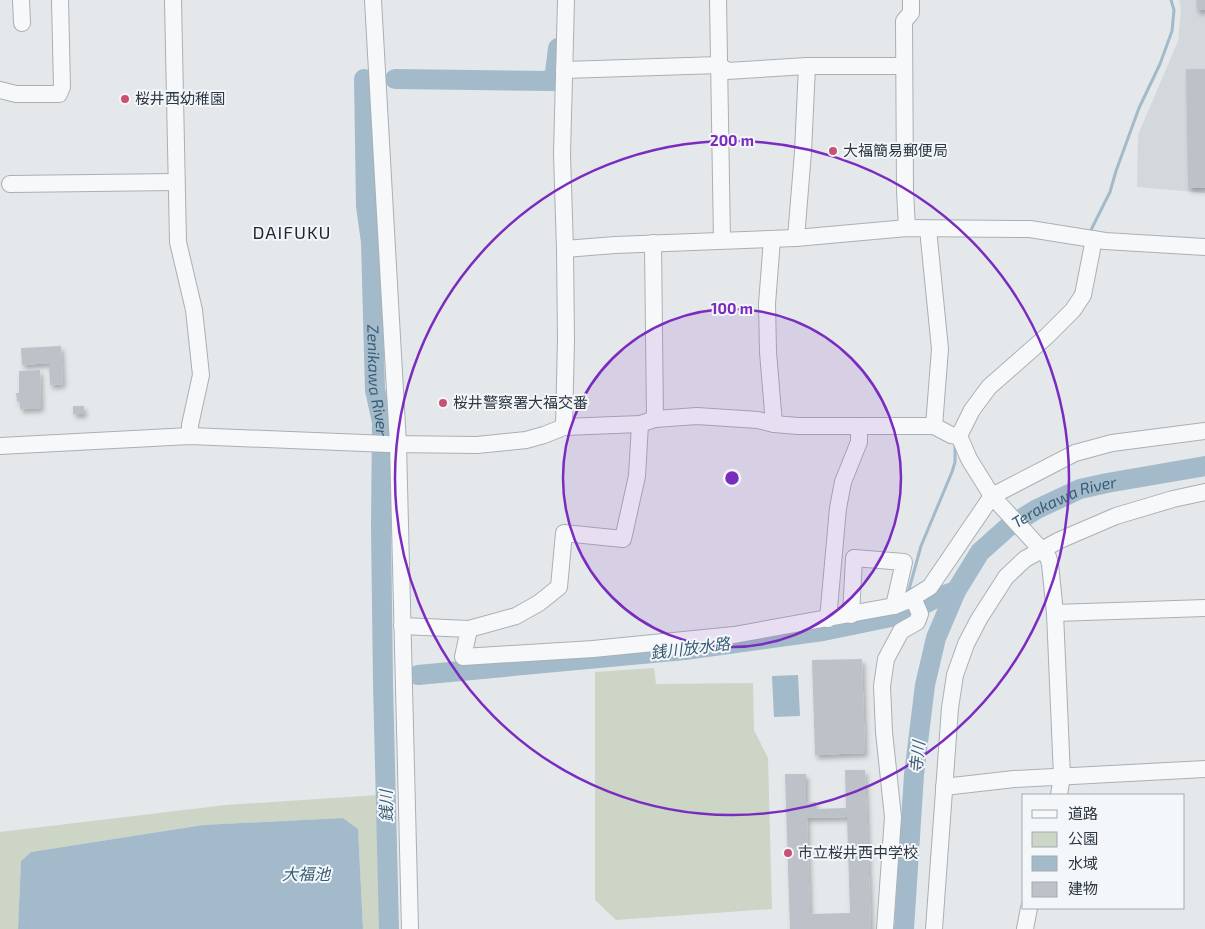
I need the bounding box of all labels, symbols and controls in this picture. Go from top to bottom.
place label: 桜井西幼稚園 [135,89,225,107]
marker: 桜井西幼稚園 [119,93,131,105]
text: 200 m [710,131,754,149]
place label: 大福簡易郵便局 [843,141,948,159]
marker: 大福簡易郵便局 [827,145,839,157]
district label: DAIFUKU [252,221,332,243]
text: 100 m [711,299,753,317]
water label: Zenikawa River [364,324,392,436]
place label: 桜井警察署大福交番 [453,393,588,411]
marker: 桜井警察署大福交番 [437,397,449,409]
centre of rings [723,469,741,487]
water label: Terakawa River [1008,471,1118,531]
water label: 銭川放水路 [649,633,733,662]
water label: 寺川 [905,738,928,774]
water label: 銭川 [376,788,395,822]
legend [1022,794,1185,909]
text: 道路 [1068,804,1098,822]
text: 公園 [1068,829,1098,847]
place label: 市立桜井西中学校 [798,843,918,861]
marker: 市立桜井西中学校 [782,847,794,859]
text: 水域 [1068,854,1098,872]
water label: 大福池 [282,864,332,883]
text: 建物 [1068,879,1098,897]

